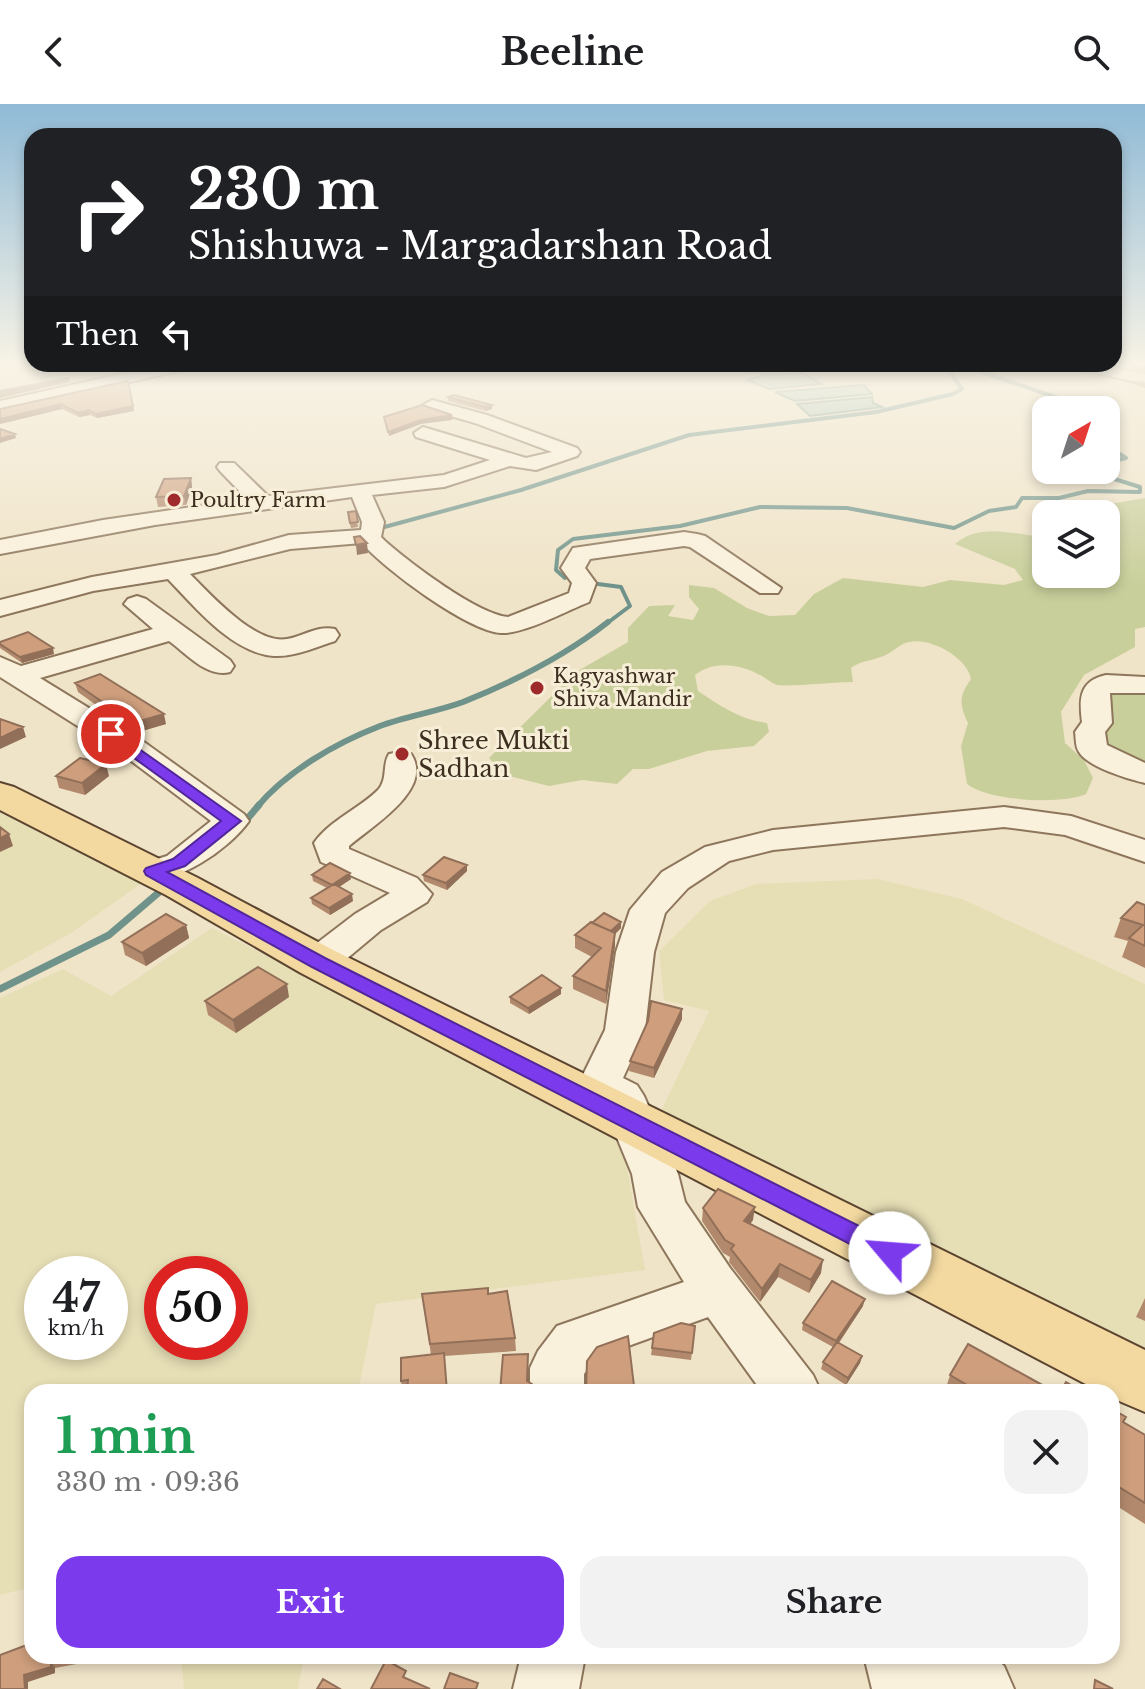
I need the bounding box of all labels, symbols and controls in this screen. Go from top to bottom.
icon: back [32,30,76,74]
text: Beeline [501,30,644,75]
icon: search [1069,30,1113,74]
text: 230 m [188,155,379,224]
icon: right [56,160,160,264]
text: Shishuwa - Margadarshan Road [188,224,772,269]
icon: left [155,312,199,356]
text: Then [56,316,139,353]
north arrow [1032,396,1120,484]
map controls [1032,396,1120,588]
place label: Poultry Farm [190,488,326,512]
marker: Poultry Farm [165,491,183,509]
button: layers [1032,500,1120,588]
place label: Kagyashwar Shiva Mandir [553,664,692,711]
marker: Kagyashwar Shiva Mandir [528,679,546,697]
pin [77,700,145,768]
icon: arrive [89,712,133,756]
place label: Shree Mukti Sadhan [418,726,569,783]
marker: Shree Mukti Sadhan [393,745,411,763]
position arrow [848,1211,932,1295]
speed limit sign: 50 [144,1256,248,1360]
text: 47 [52,1273,100,1323]
text: km/h [48,1316,104,1340]
text: 1 min [56,1406,195,1466]
button: close [1004,1410,1088,1494]
text: 330 m · 09:36 [56,1466,240,1498]
button: Exit [56,1556,564,1648]
button: Share [580,1556,1088,1648]

